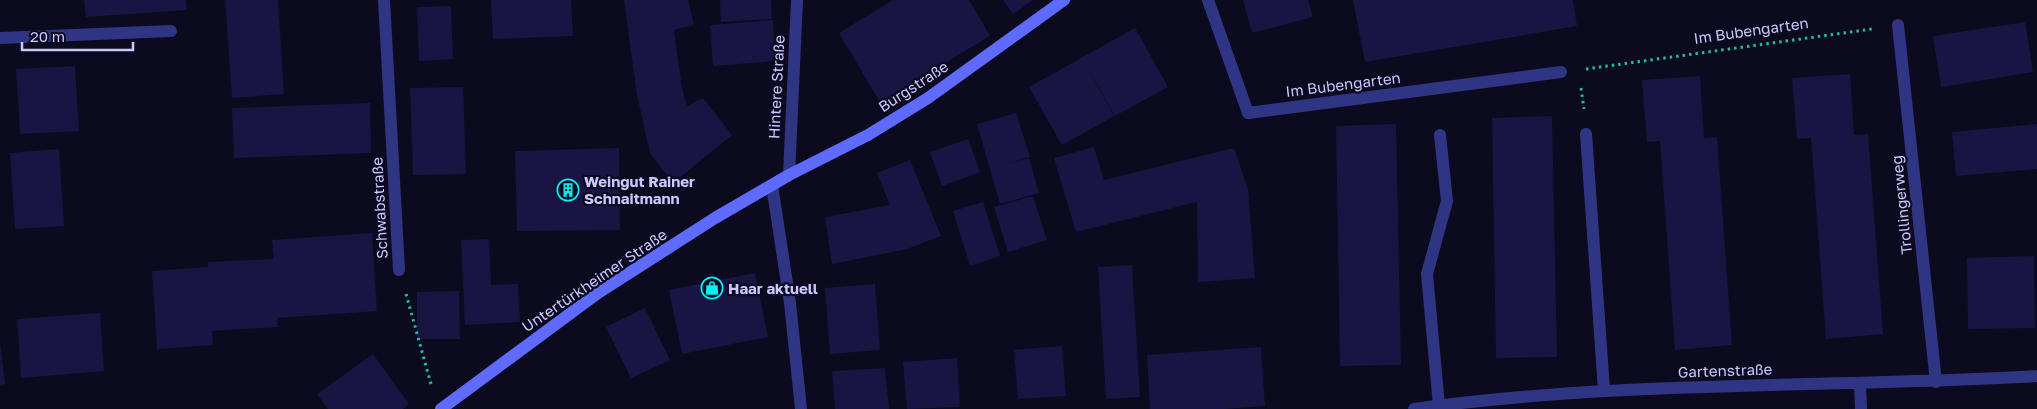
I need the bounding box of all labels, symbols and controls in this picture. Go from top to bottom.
street label: Im Bubengarten [1692,13,1810,47]
scale bar [22,20,134,52]
text: 20 m [30,27,65,45]
street label: Hintere Straße [764,34,788,140]
street label: Burgstraße [875,57,952,115]
street label: Im Bubengarten [1284,68,1402,100]
street label: Trollingerweg [1887,155,1915,255]
street label: Schwabstraße [367,156,391,259]
place label: Weingut Rainer Schnaitmann [584,172,695,207]
building icon: Weingut Rainer Schnaitmann [556,178,580,202]
street label: Untertürkheimer Straße [518,225,670,335]
shop icon: Haar aktuell [700,276,724,300]
place label: Haar aktuell [728,279,818,297]
street label: Gartenstraße [1677,359,1773,381]

